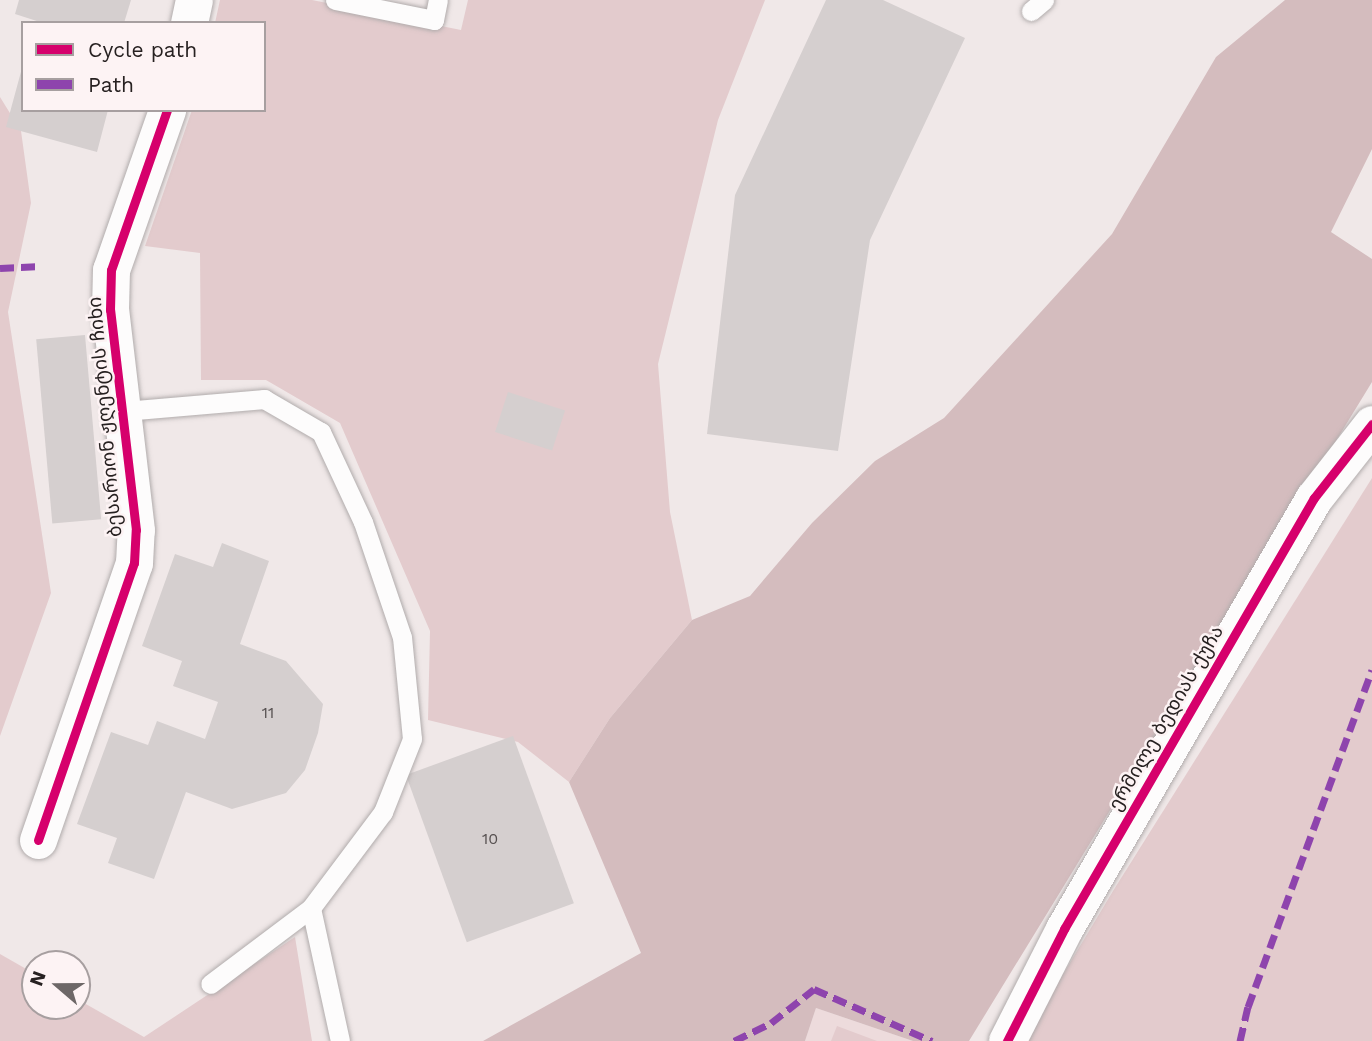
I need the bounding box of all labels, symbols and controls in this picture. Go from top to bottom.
legend [21,21,266,112]
text: Cycle path [88,37,197,62]
text: Path [88,72,134,97]
street label: ბესარიონ ჟღენტის ჩიხი [83,296,127,538]
street label: ერმილე ბედიას ქუჩა [1104,621,1228,815]
house number: 11 [262,703,274,723]
house number: 10 [482,829,498,849]
north arrow [21,950,91,1020]
text: N [24,968,51,989]

